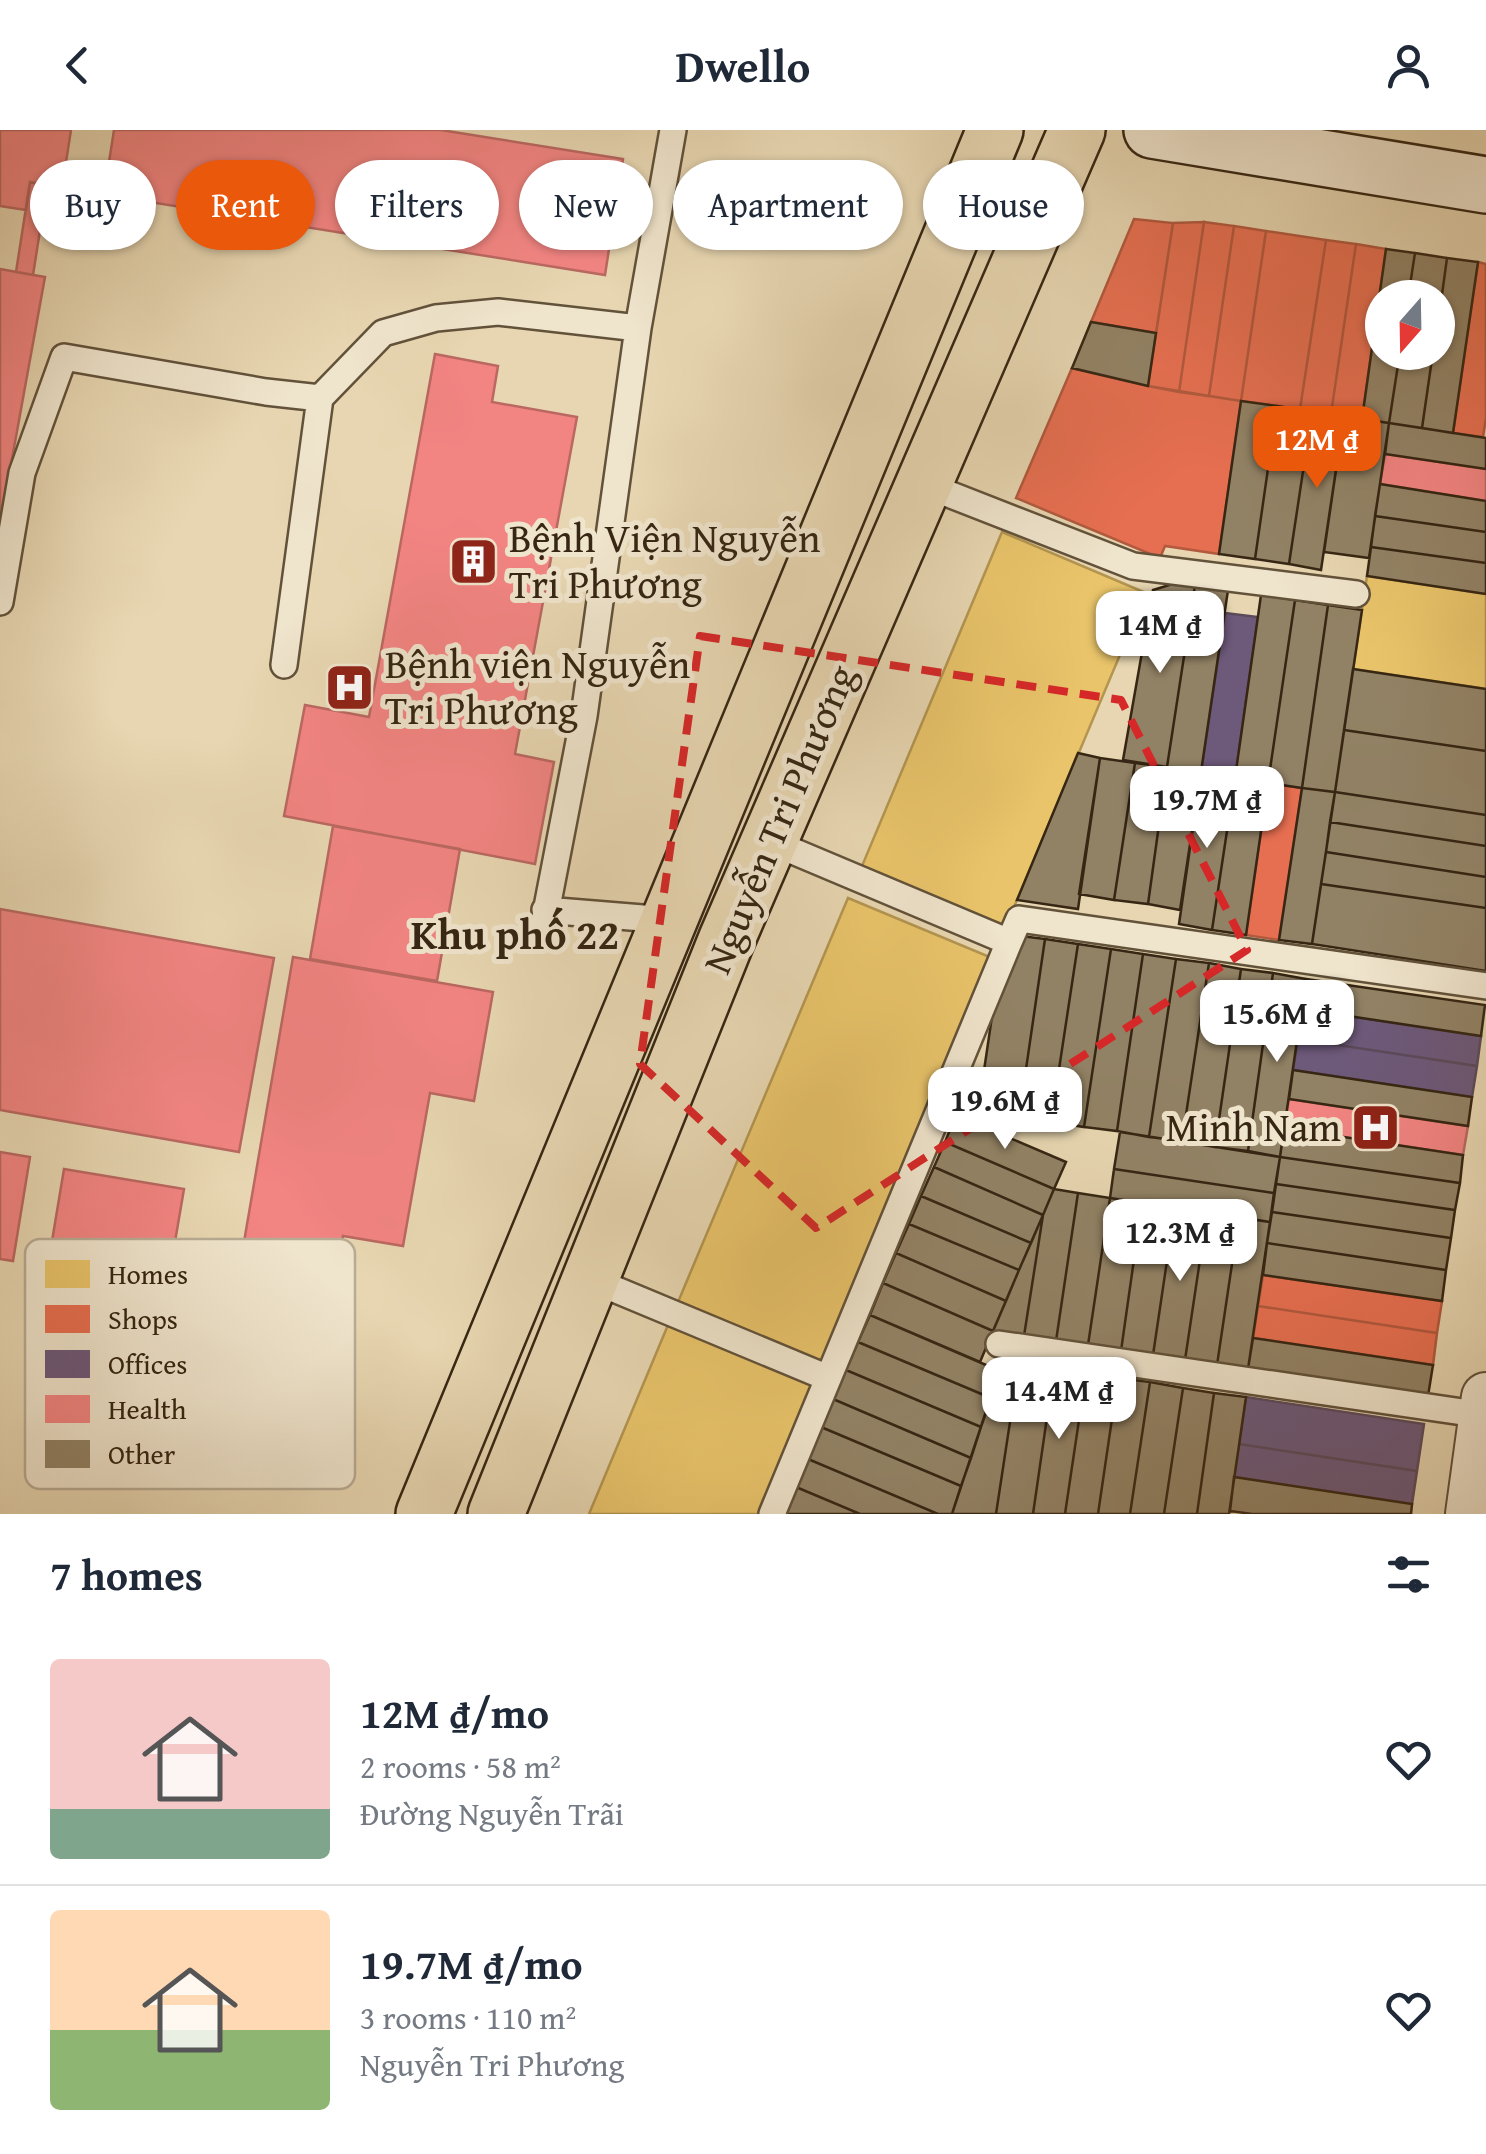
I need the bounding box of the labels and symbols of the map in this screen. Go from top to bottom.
north arrow [1365,280,1455,370]
pin: 12M ₫ [1247,406,1387,491]
place label: Bệnh Viện Nguyễn Tri Phương [509,508,820,613]
building icon: Bệnh Viện Nguyễn Tri Phương [448,535,500,587]
pin: 14M ₫ [1090,591,1230,676]
place label: Bệnh viện Nguyễn Tri Phương [385,634,690,739]
street label: Nguyễn Tri Phương [687,655,870,982]
hospital icon: Bệnh viện Nguyễn Tri Phương [324,661,376,713]
pin: 19.7M ₫ [1115,766,1299,851]
district label: Khu phố 22 [411,903,619,964]
pin: 15.6M ₫ [1185,980,1369,1065]
pin: 19.6M ₫ [913,1067,1097,1152]
place label: Minh Nam [1166,1097,1341,1156]
hospital icon: Minh Nam [1350,1101,1402,1153]
pin: 12.3M ₫ [1088,1199,1272,1284]
legend [25,1239,355,1489]
text: Homes [108,1253,188,1294]
text: Shops [108,1298,178,1339]
text: Offices [108,1343,188,1384]
pin: 14.4M ₫ [967,1357,1151,1442]
text: Health [108,1388,187,1429]
text: Other [108,1433,176,1474]

